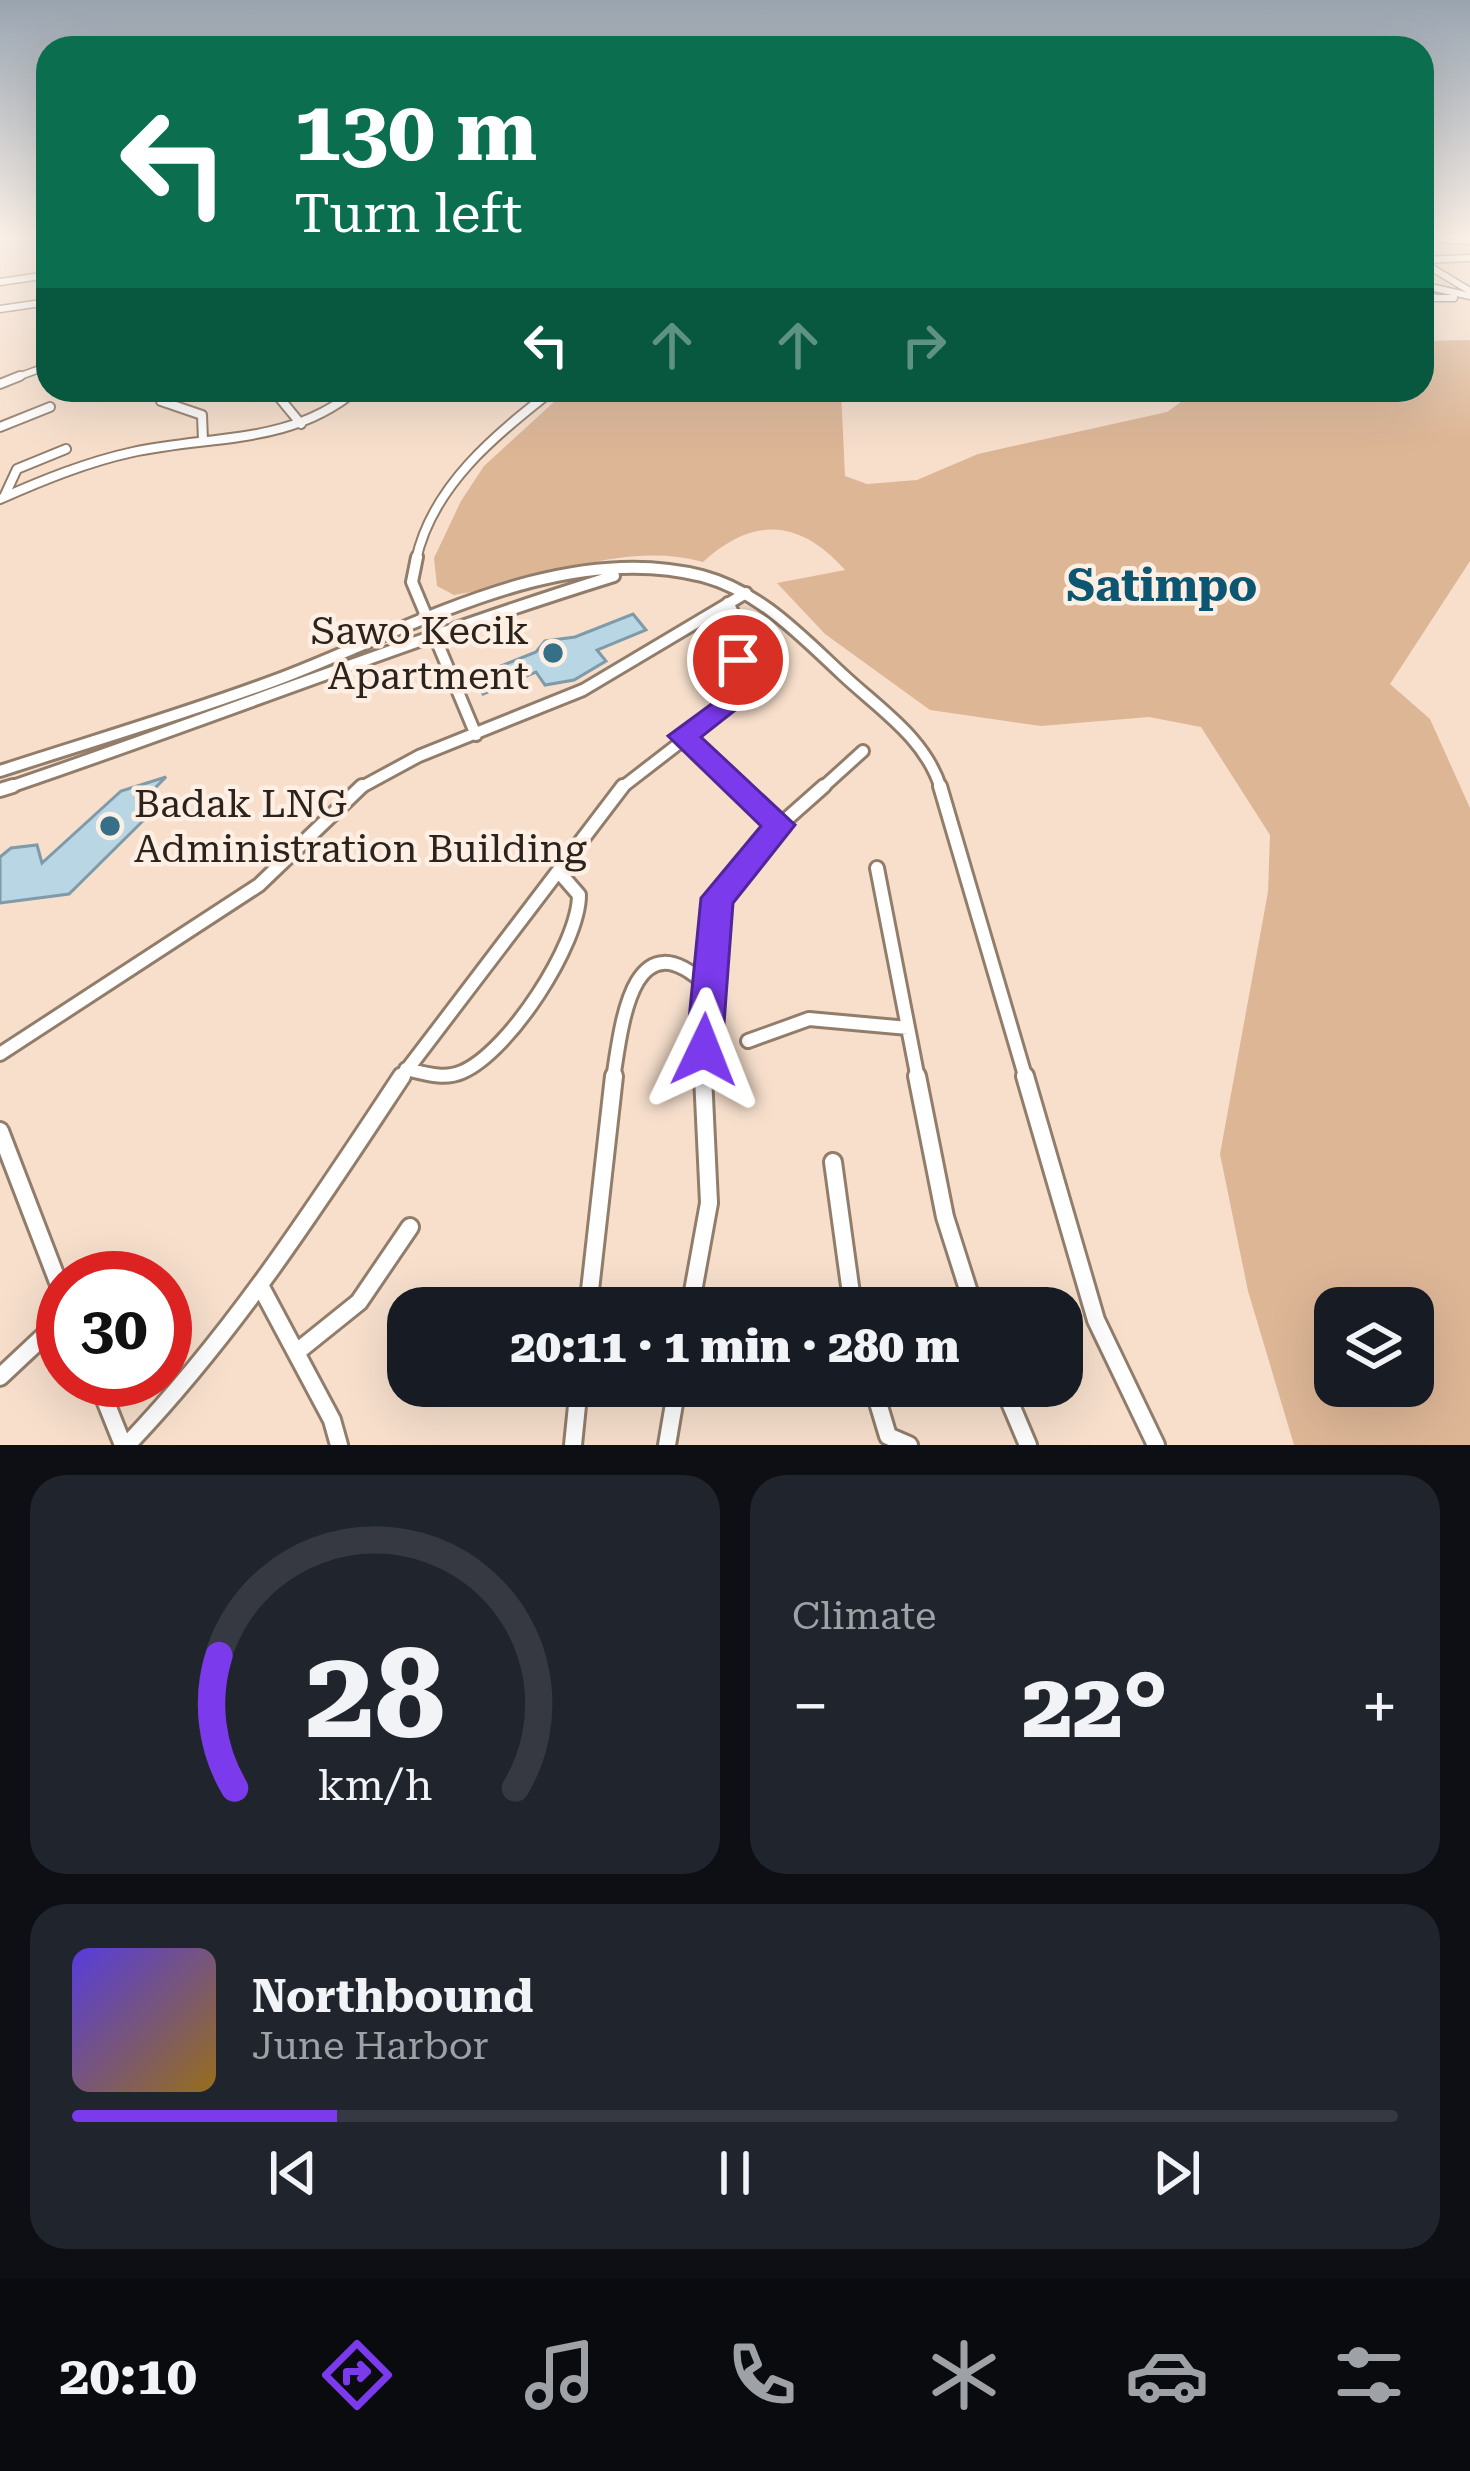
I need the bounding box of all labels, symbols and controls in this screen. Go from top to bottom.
text: 130 m [294,82,537,180]
icon: left [96,84,252,240]
text: Turn left [294,182,522,245]
icon: left [513,312,579,378]
icon: ahead [639,312,705,378]
icon: ahead [765,312,831,378]
icon: right [891,312,957,378]
district label: Satimpo [1067,559,1257,612]
place label: Sawo Kecik Apartment [311,608,529,699]
pin [687,609,789,711]
icon: arrive [705,627,771,693]
marker: Sawo Kecik Apartment [540,640,566,666]
place label: Badak LNG Administration Building [134,781,587,872]
marker: Badak LNG Administration Building [97,813,123,839]
position arrow [641,987,767,1113]
speed limit sign: 30 [36,1251,192,1407]
map controls [1314,1287,1434,1407]
button: layers [1314,1287,1434,1407]
text: 20:11 · 1 min · 280 m [511,1320,959,1373]
text: Climate [792,1593,936,1639]
text: 28 [305,1621,445,1767]
text: 22° [1022,1654,1168,1759]
text: − [792,1668,829,1745]
text: + [1361,1668,1398,1745]
text: km/h [318,1759,432,1809]
text: Northbound [252,1970,533,2023]
text: June Harbor [252,2023,489,2069]
icon: previous [260,2140,326,2206]
icon: pause [702,2140,768,2206]
icon: next [1144,2140,1210,2206]
icon: directions [315,2333,399,2417]
icon: music [518,2333,602,2417]
icon: phone [720,2333,804,2417]
icon: climate [922,2333,1006,2417]
icon: car [1125,2333,1209,2417]
icon: filters [1327,2333,1411,2417]
text: 20:10 [59,2344,197,2407]

